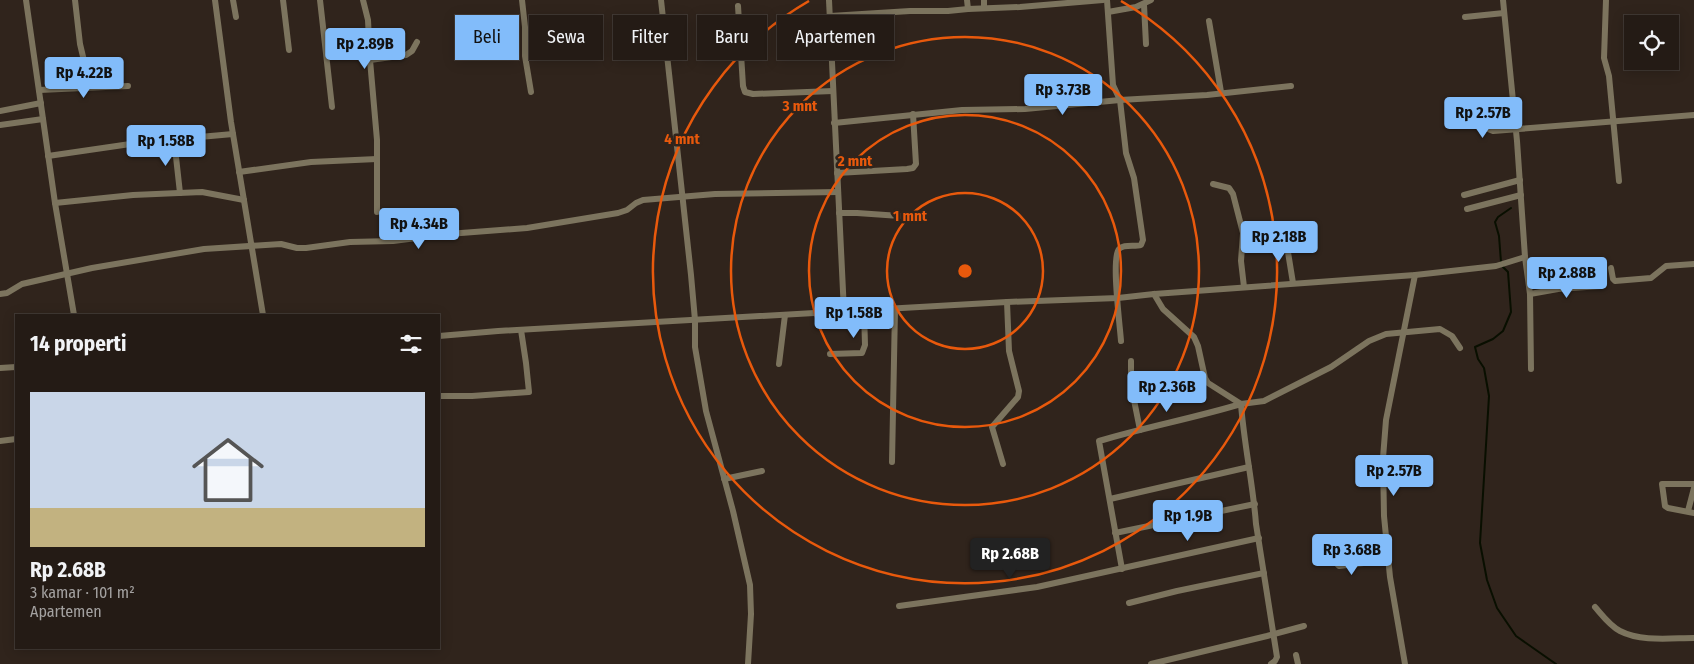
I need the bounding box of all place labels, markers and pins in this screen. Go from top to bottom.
pin: Rp 2.89B [313,28,417,70]
pin: Rp 4.22B [32,56,136,99]
pin: Rp 3.73B [1011,74,1115,116]
pin: Rp 2.57B [1431,96,1535,139]
pin: Rp 1.58B [114,124,218,167]
pin: Rp 4.34B [367,208,471,250]
pin: Rp 2.18B [1227,220,1331,263]
pin: Rp 2.88B [1515,256,1619,299]
centre of rings [956,262,974,280]
pin: Rp 1.58B [802,296,906,339]
pin: Rp 2.36B [1115,370,1219,413]
pin: Rp 2.57B [1342,454,1446,497]
pin: Rp 1.9B [1142,500,1234,542]
pin: Rp 3.68B [1300,534,1404,576]
pin: Rp 2.68B [958,538,1062,580]

